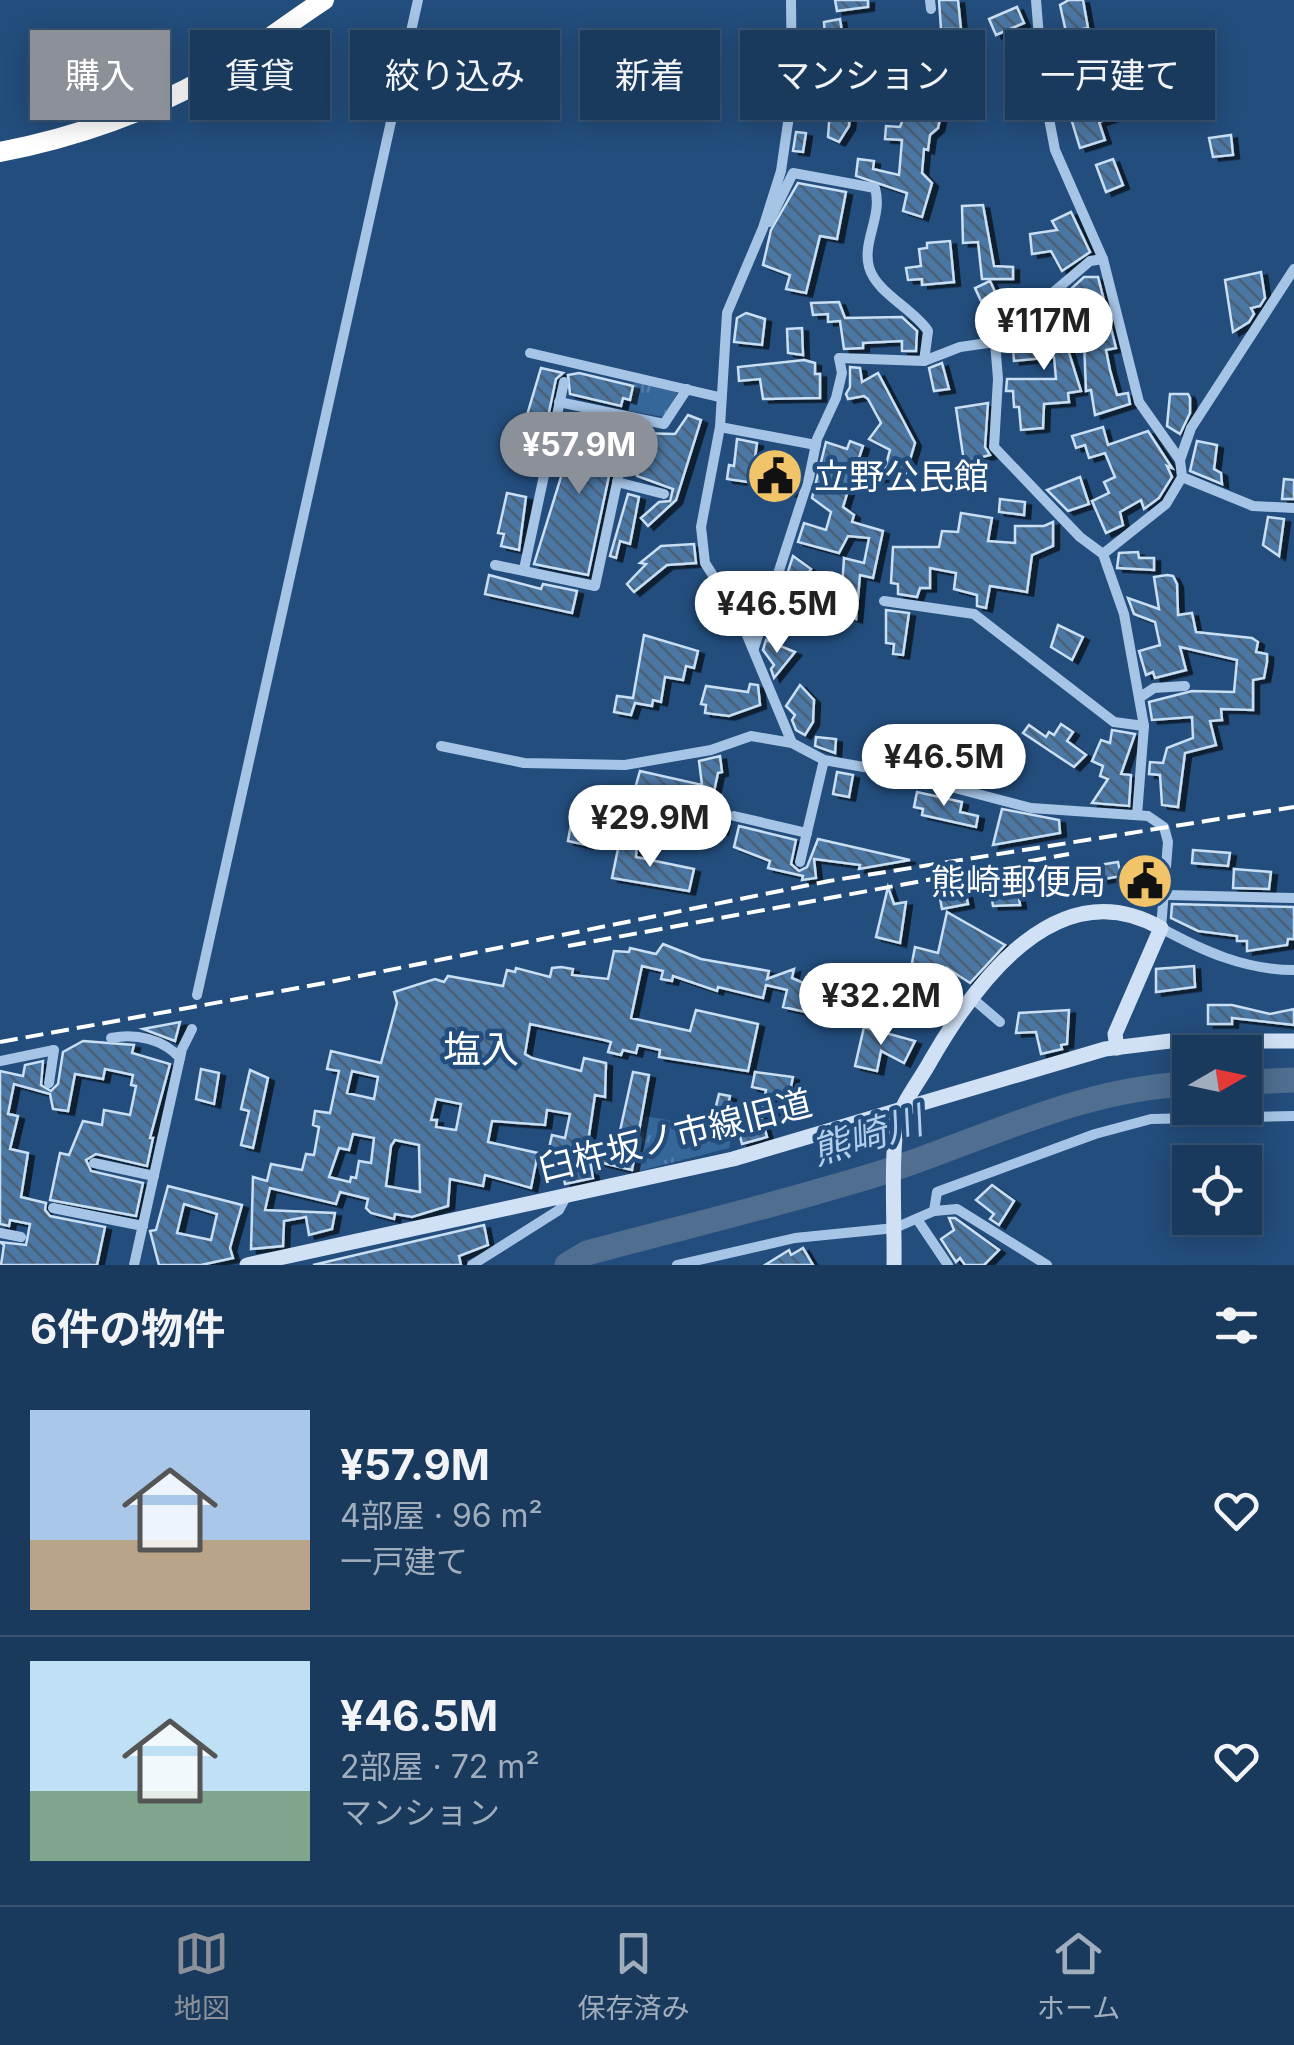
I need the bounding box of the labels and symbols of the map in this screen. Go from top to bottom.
pin: ¥117M [974,288,1114,373]
pin: ¥57.9M [498,412,660,497]
public building icon: 立野公民館 [745,446,805,506]
place label: 立野公民館 [814,455,989,497]
pin: ¥46.5M [696,571,858,656]
pin: ¥46.5M [863,724,1025,809]
pin: ¥29.9M [569,785,731,870]
public building icon: 熊崎郵便局 [1115,851,1175,911]
place label: 熊崎郵便局 [931,860,1106,902]
pin: ¥32.2M [800,963,962,1048]
district label: 塩入 [443,1026,519,1072]
north arrow [1172,1035,1262,1125]
street label: 臼杵坂ノ市線旧道 [534,1081,816,1189]
water label: 熊崎川 [806,1095,932,1174]

